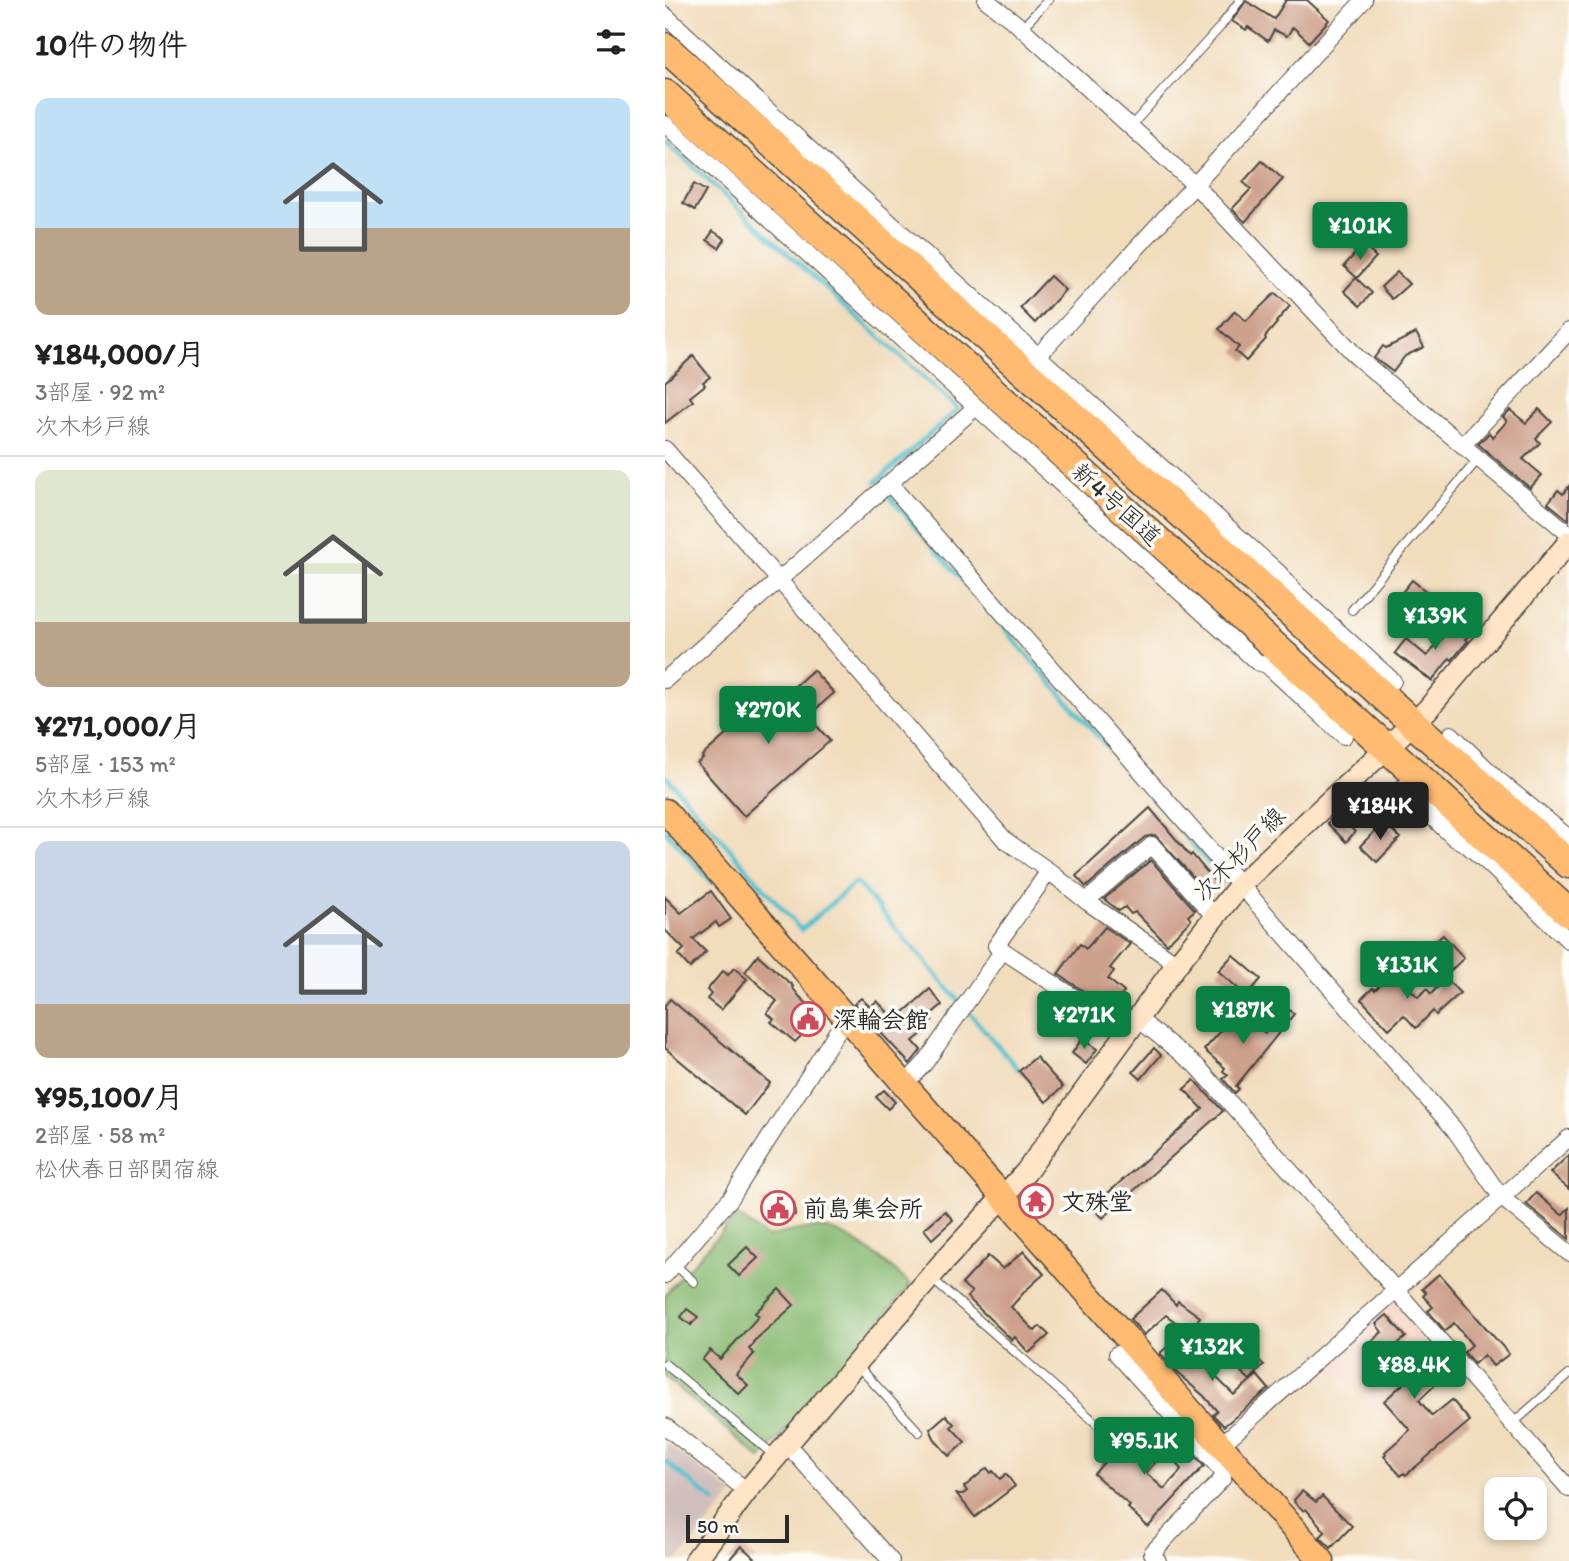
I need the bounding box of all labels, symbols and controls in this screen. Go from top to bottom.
icon: filters [592,23,630,61]
text: 10件の物件 [35,26,187,63]
icon: home [270,144,396,270]
pin: ¥101K [1311,202,1409,262]
text: ¥101K [1328,211,1392,239]
text: ¥184,000/月 [35,335,205,372]
text: 3部屋 · 92 m² [35,378,165,406]
text: 次木杉戸線 [35,412,150,440]
street label: 新4号国道 [1066,456,1168,552]
icon: home [270,516,396,642]
pin: ¥139K [1386,592,1484,652]
text: ¥139K [1404,601,1466,629]
pin: ¥270K [719,686,817,746]
text: ¥270K [735,695,801,723]
text: ¥271,000/月 [35,707,202,744]
text: 5部屋 · 153 m² [35,750,176,778]
pin: ¥184K [1331,782,1429,842]
text: 次木杉戸線 [35,784,150,812]
text: ¥184K [1348,791,1412,819]
street label: 次木杉戸線 [1187,801,1291,907]
icon: home [270,887,396,1013]
pin: ¥131K [1358,942,1456,1001]
text: ¥131K [1376,950,1438,978]
pin: ¥187K [1194,986,1292,1046]
pin: ¥271K [1035,992,1133,1051]
text: ¥187K [1212,995,1274,1023]
public building icon: 深輪会館 [789,1000,827,1038]
text: ¥271K [1053,1000,1115,1028]
place label: 深輪会館 [833,1005,929,1034]
text: ¥95,100/月 [35,1078,184,1115]
text: 2部屋 · 58 m² [35,1121,165,1149]
text: 松伏春日部関宿線 [35,1155,219,1183]
temple icon: 文殊堂 [1017,1182,1055,1220]
place label: 文殊堂 [1061,1187,1133,1216]
public building icon: 前島集会所 [759,1189,797,1227]
place label: 前島集会所 [803,1194,923,1223]
pin: ¥132K [1163,1324,1261,1383]
text: ¥132K [1181,1332,1243,1360]
pin: ¥88.4K [1357,1342,1471,1401]
text: ¥88.4K [1378,1350,1450,1378]
pin: ¥95.1K [1087,1418,1201,1477]
text: ¥95.1K [1110,1426,1178,1454]
map controls [1484,1477,1547,1540]
button: locate [1484,1477,1547,1540]
scale bar [686,1512,789,1544]
text: 50 m [697,1515,739,1538]

